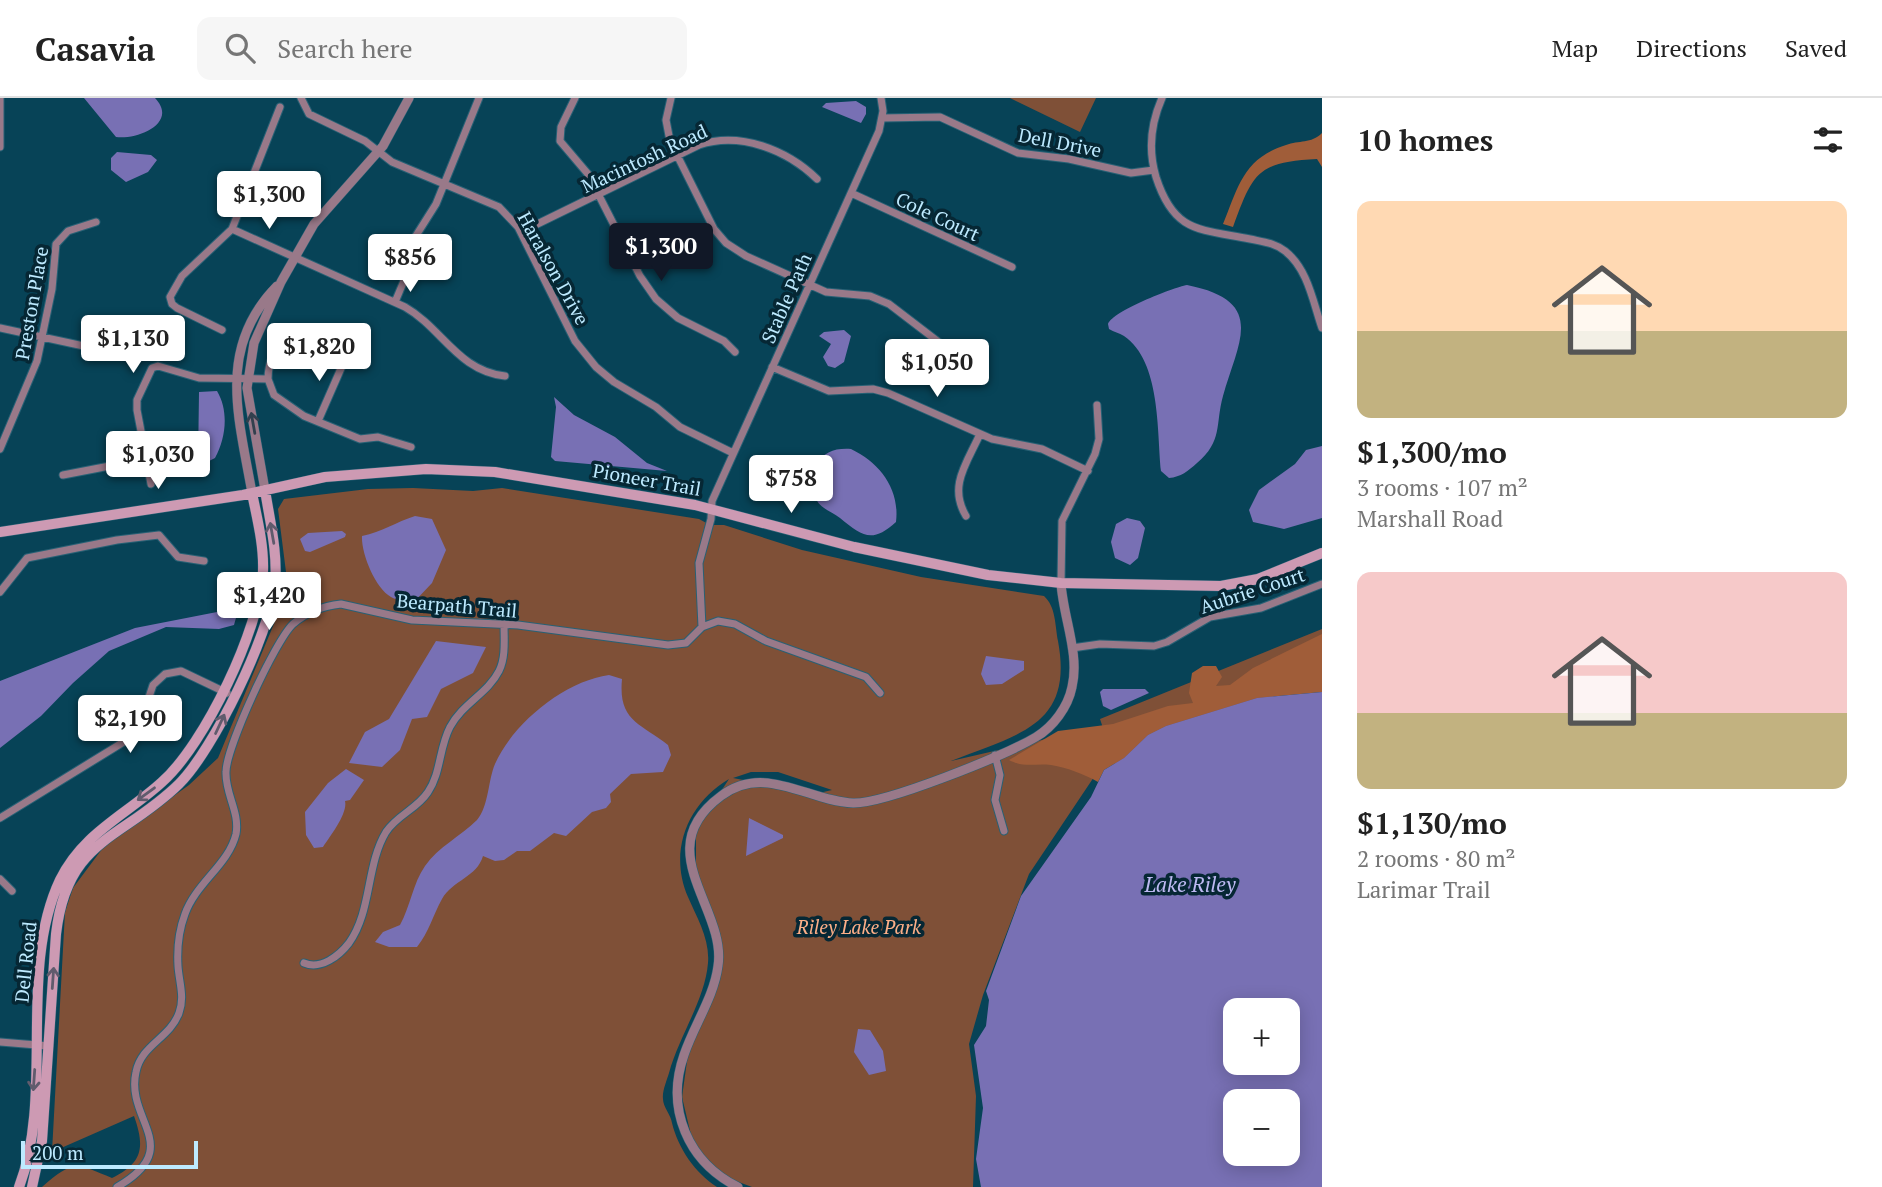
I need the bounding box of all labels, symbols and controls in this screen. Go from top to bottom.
search box [197,17,687,80]
text: Casavia [35,27,155,70]
icon: search [221,29,259,67]
text: Search here [277,31,413,65]
text: Map [1552,32,1598,64]
text: Directions [1636,32,1747,64]
text: Saved [1785,32,1847,64]
street label: Macintosh Road [577,118,711,198]
text: 10 homes [1357,120,1493,160]
icon: filters [1809,121,1847,159]
street label: Dell Drive [1016,122,1104,162]
pin: $1,300 [212,172,326,231]
text: $1,300 [233,178,305,209]
street label: Cole Court [892,186,984,246]
street label: Haralson Drive [513,207,595,329]
pin: $1,300 [604,223,718,283]
text: $1,300 [625,230,697,261]
pin: $856 [369,234,451,294]
text: $856 [384,241,436,272]
street label: Preston Place [9,244,53,362]
icon: home [1539,247,1665,373]
street label: Stable Path [755,249,817,347]
pin: $1,130 [76,316,190,375]
text: $1,130 [97,322,169,353]
pin: $1,820 [262,324,376,383]
text: $1,820 [283,330,355,361]
pin: $1,050 [880,340,994,399]
text: $1,050 [901,346,973,377]
one-way arrow [246,412,259,435]
pin: $1,030 [101,432,215,491]
text: $1,300/mo [1357,432,1507,472]
text: $1,030 [122,438,194,469]
pin: $758 [750,456,832,515]
street label: Pioneer Trail [591,457,703,501]
text: $758 [765,462,817,493]
text: 3 rooms · 107 m² [1357,472,1528,503]
text: Marshall Road [1357,503,1503,534]
one-way arrow [265,522,278,545]
street label: Aubrie Court [1196,561,1308,619]
pin: $1,420 [212,573,326,632]
text: $1,420 [233,579,305,610]
street label: Bearpath Trail [396,587,518,623]
icon: home [1539,618,1665,744]
pin: $2,190 [73,696,187,755]
text: $2,190 [94,702,166,733]
one-way arrow [214,714,227,735]
one-way arrow [137,787,156,802]
text: $1,130/mo [1357,803,1507,843]
text: 2 rooms · 80 m² [1357,843,1516,874]
water label: Lake Riley [1144,870,1236,898]
text: Larimar Trail [1357,874,1491,905]
park label: Riley Lake Park [796,914,922,939]
street label: Dell Road [8,920,42,1004]
one-way arrow [47,967,60,990]
map controls [1223,998,1300,1166]
button: + [1223,998,1300,1075]
one-way arrow [27,1068,40,1091]
button: − [1223,1089,1300,1166]
scale bar [21,1138,198,1170]
text: 200 m [32,1140,83,1165]

